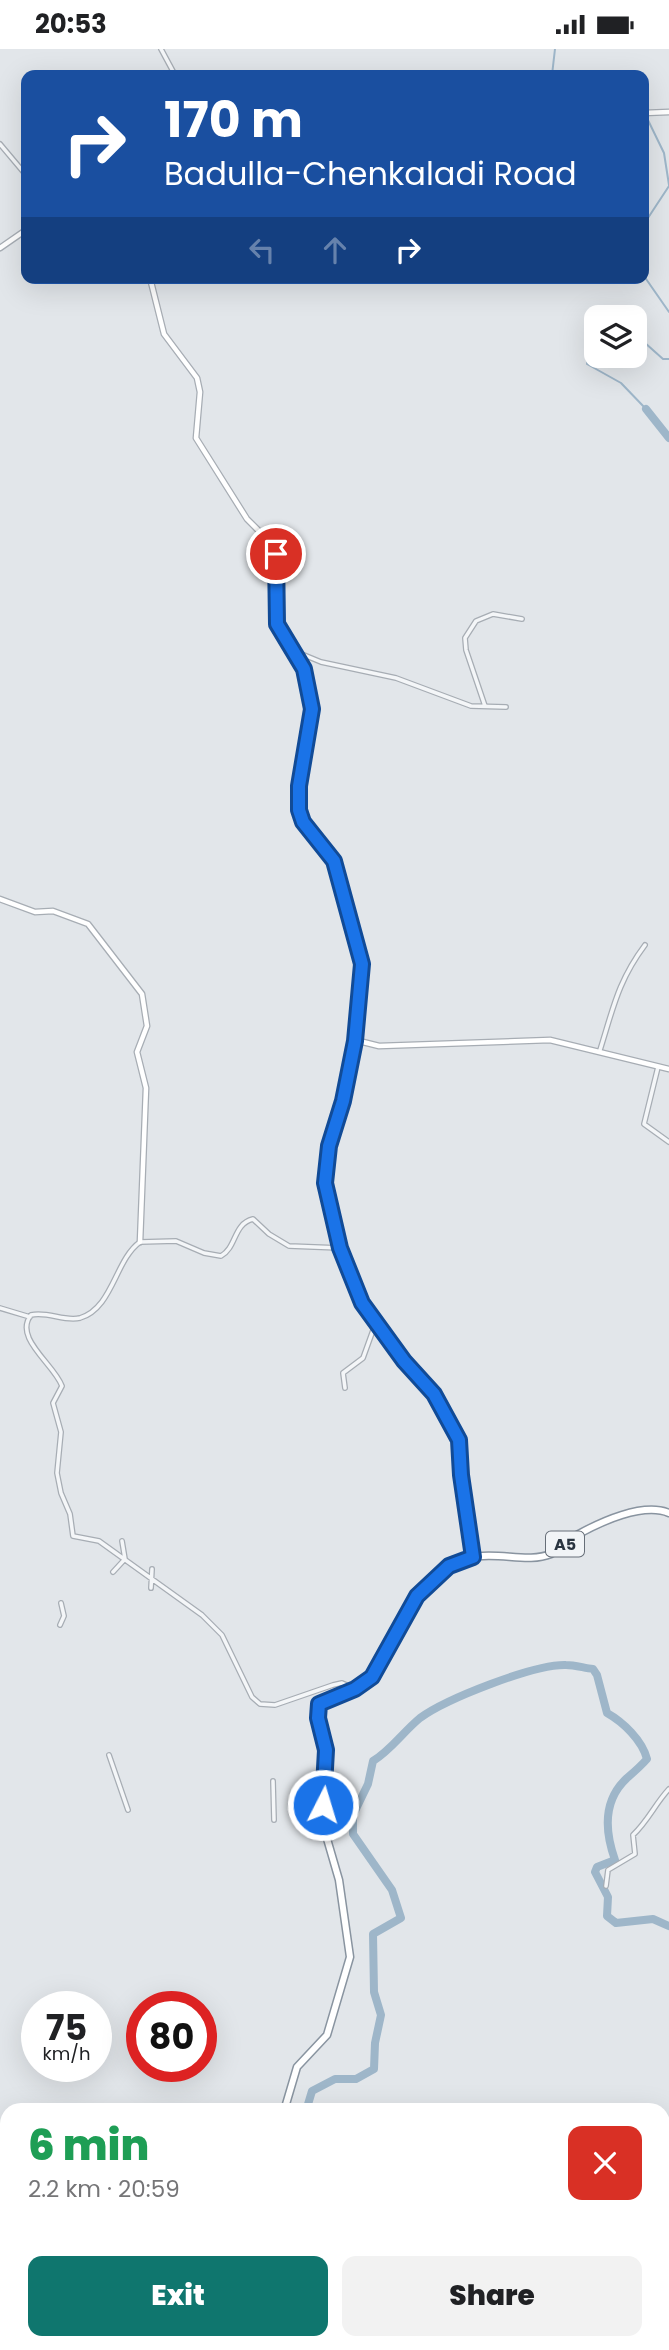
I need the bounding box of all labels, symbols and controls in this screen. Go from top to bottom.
text: 20:53 [35,6,107,42]
text: 170 m [164,86,303,154]
icon: right [49,98,140,189]
text: Badulla-Chenkaladi Road [164,151,577,196]
icon: left [243,231,281,269]
icon: ahead [316,231,354,269]
icon: right [389,231,427,269]
map controls [584,305,647,368]
button: layers [584,305,647,368]
pin [246,524,306,584]
icon: arrive [257,535,295,573]
road number: A5 [546,1532,584,1557]
position arrow [286,1768,360,1842]
speed limit sign: 80 [126,1991,217,2082]
text: 75 [46,2003,87,2052]
text: km/h [43,2041,90,2066]
text: 6 min [28,2116,149,2175]
button: close [568,2126,642,2200]
text: 2.2 km · 20:59 [28,2173,180,2205]
button: Exit [28,2256,328,2336]
button: Share [342,2256,642,2336]

